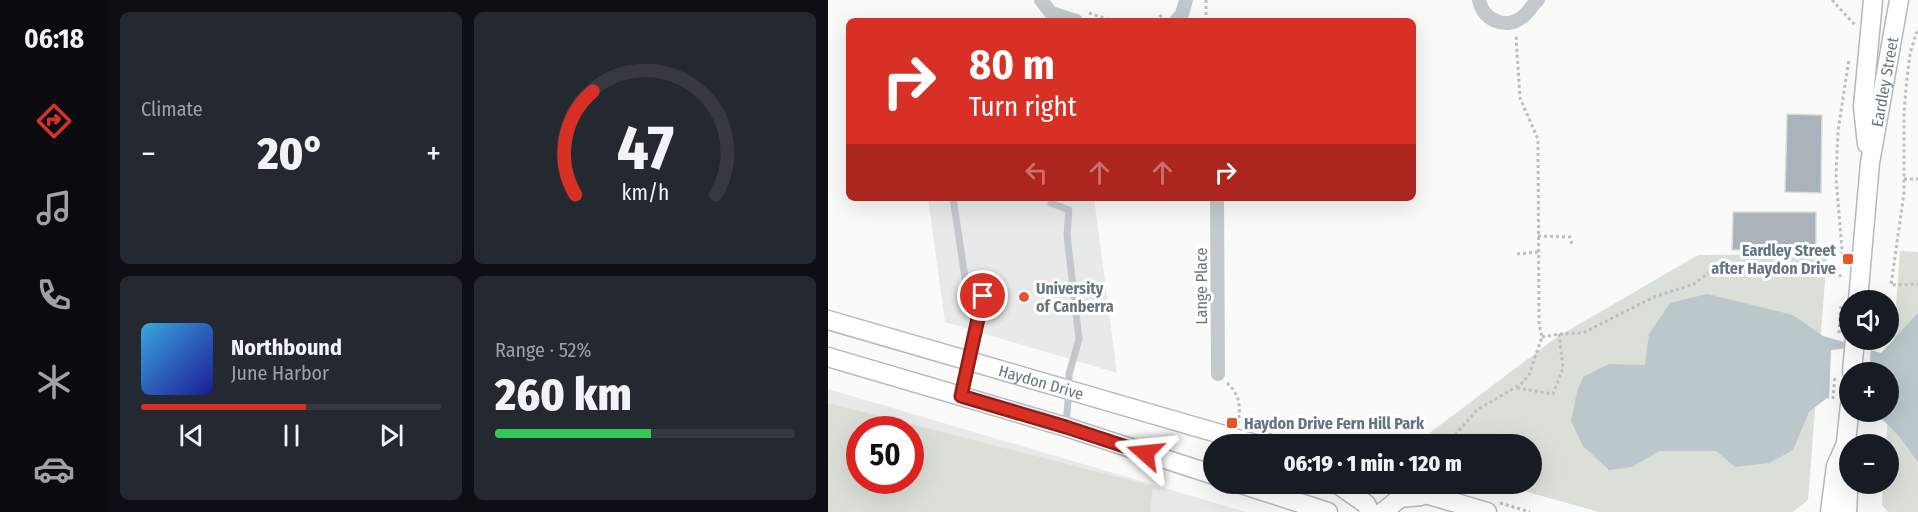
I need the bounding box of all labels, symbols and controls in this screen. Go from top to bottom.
text: 06:18 [24,23,84,55]
street label: Eardley Street [1867,35,1902,128]
text: 80 m [969,40,1055,90]
icon: right [870,42,948,120]
text: Turn right [969,91,1077,123]
text: Climate [141,97,203,121]
icon: directions [33,100,75,142]
text: 47 [616,111,674,186]
text: 20° [257,127,324,181]
text: − [141,134,156,174]
text: + [426,134,441,174]
icon: left [1020,156,1053,189]
icon: ahead [1083,156,1116,189]
icon: ahead [1146,156,1179,189]
icon: right [1209,156,1242,189]
text: km/h [621,180,669,206]
icon: music [33,187,75,229]
place label: Eardley Street after Haydon Drive [1711,241,1836,278]
street label: Lange Place [1192,248,1211,324]
marker: Eardley Street after Haydon Drive [1841,252,1855,266]
pin [957,270,1008,321]
icon: phone [33,274,75,316]
icon: arrive [966,279,999,312]
place label: University of Canberra [1036,279,1114,316]
marker: University of Canberra [1017,290,1031,304]
map controls [1839,290,1899,494]
button: sound [1839,290,1899,350]
text: Northbound [231,334,342,361]
text: Range · 52% [495,338,591,362]
icon: climate [33,361,75,403]
text: June Harbor [231,361,329,385]
street label: Haydon Drive [997,361,1086,403]
button: + [1839,362,1899,422]
text: 260 km [495,368,632,422]
place label: Haydon Drive Fern Hill Park [1244,414,1425,433]
speed limit sign: 50 [846,416,924,494]
marker: Haydon Drive Fern Hill Park [1225,416,1239,430]
icon: previous [175,419,208,452]
icon: pause [275,419,308,452]
icon: next [375,419,408,452]
position arrow [1113,421,1177,485]
button: − [1839,434,1899,494]
icon: car [33,448,75,490]
text: 06:19 · 1 min · 120 m [1283,450,1462,477]

